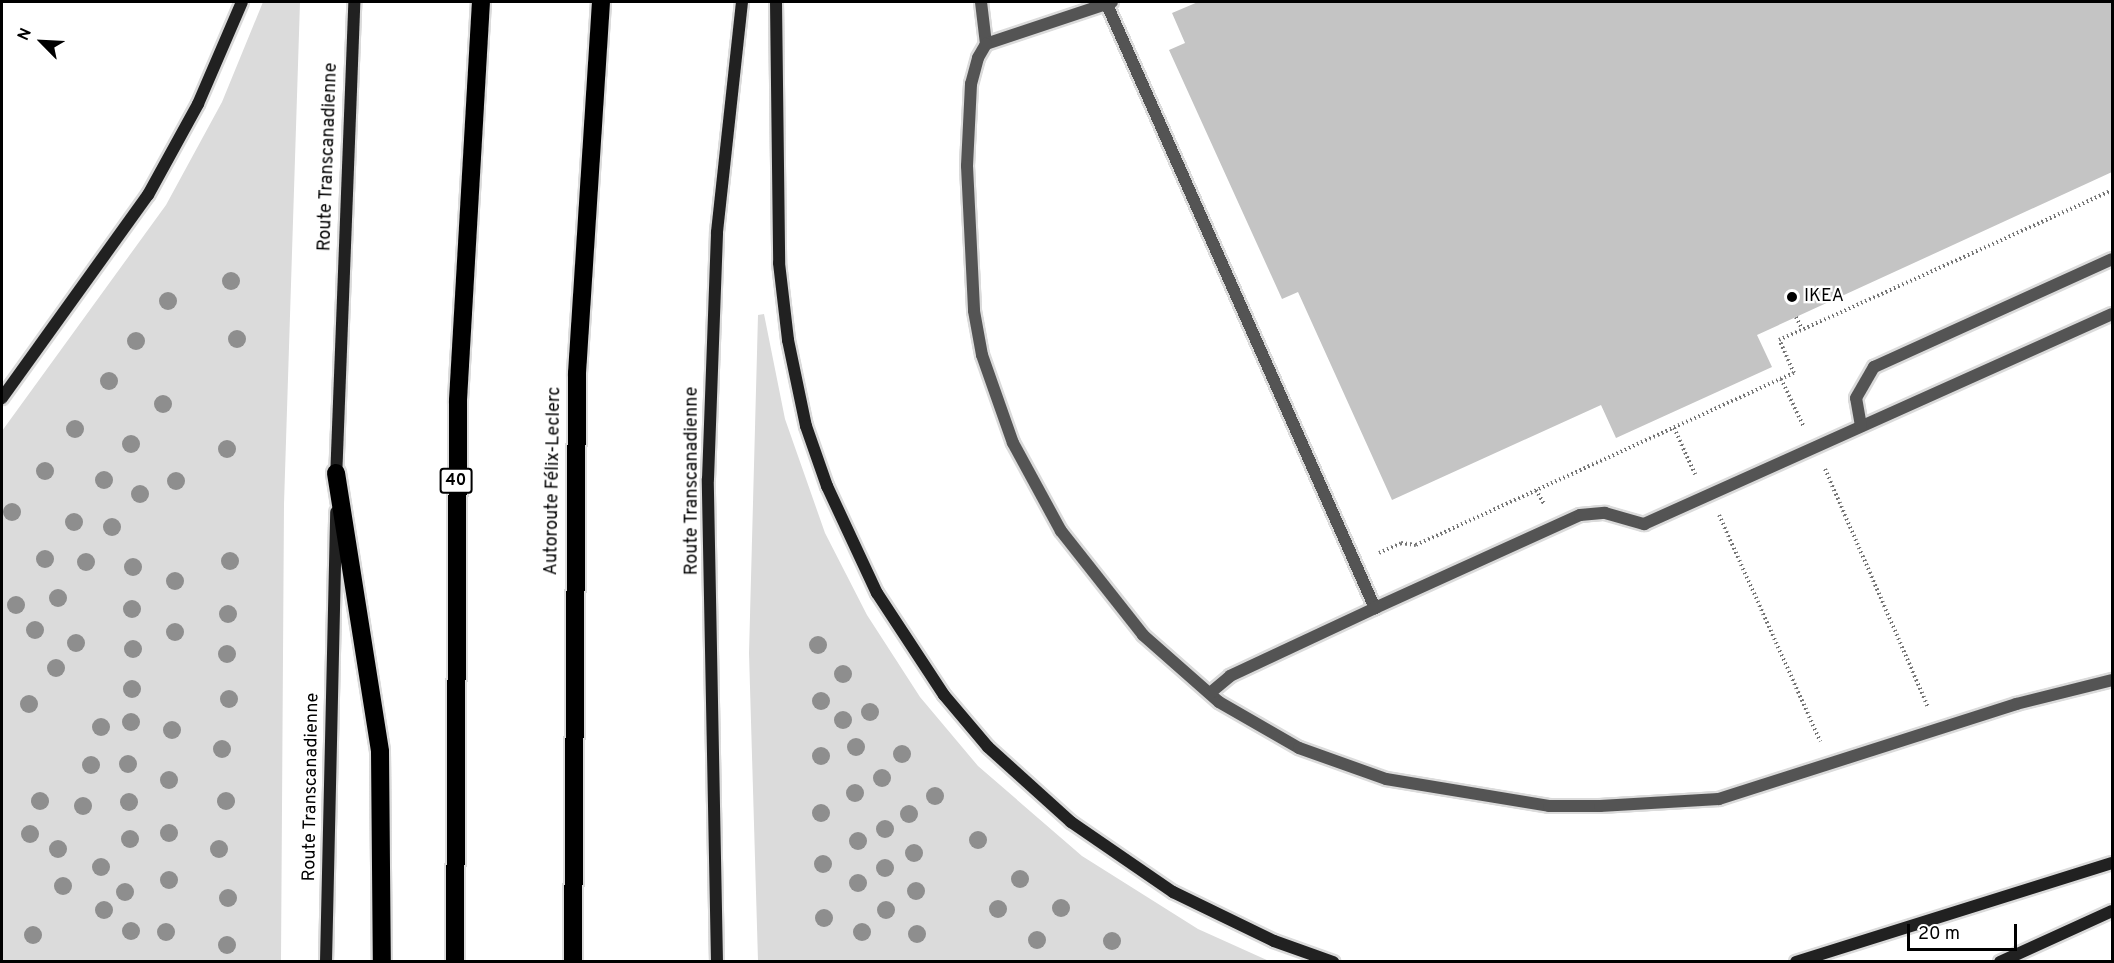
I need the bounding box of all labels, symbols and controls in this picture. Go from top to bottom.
north arrow [12,12,72,72]
text: N [14,25,37,44]
street label: Route Transcanadienne [315,62,343,252]
place label: IKEA [1804,286,1844,308]
marker: IKEA [1785,290,1799,304]
street label: Autoroute Félix-Leclerc [542,386,566,576]
street label: Route Transcanadienne [682,386,704,576]
road number: 40 [440,468,472,494]
street label: Route Transcanadienne [300,692,324,882]
scale bar [1910,912,2020,950]
text: 20 m [1918,923,1960,946]

